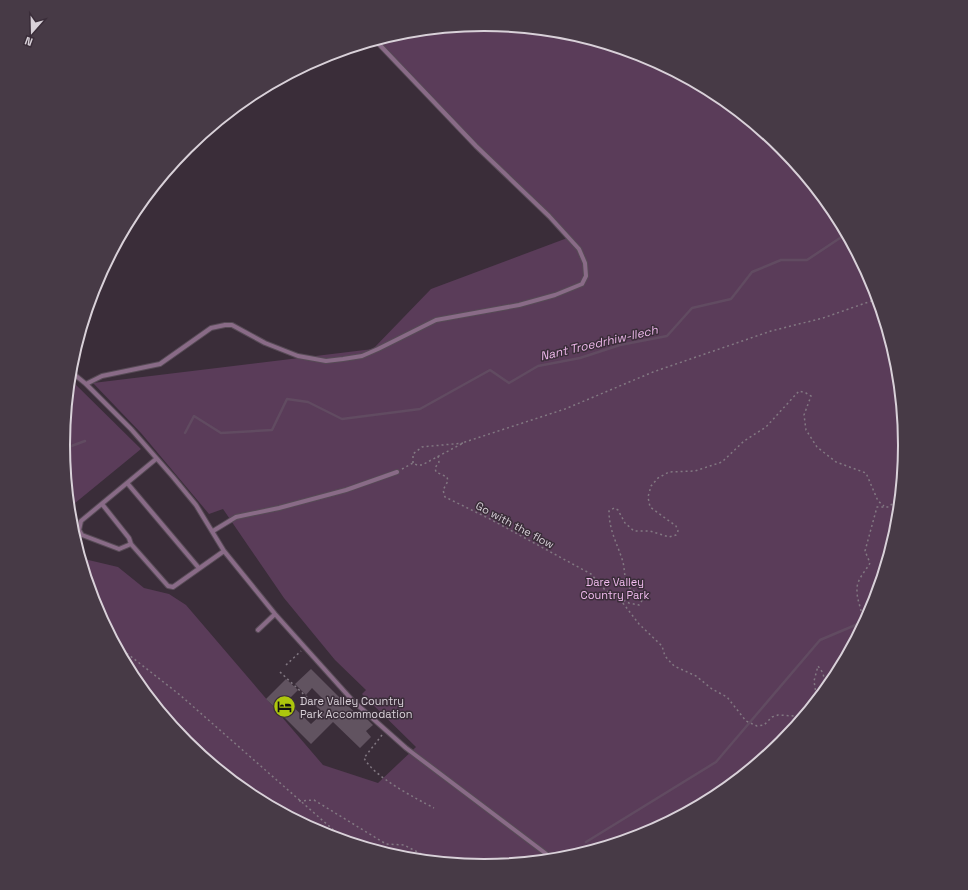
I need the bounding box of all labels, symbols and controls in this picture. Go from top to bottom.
north arrow [12,12,52,52]
text: N [23,34,34,49]
water label: Nant Troedrhiw-llech [539,322,660,364]
street label: Go with the flow [473,498,557,552]
park label: Dare Valley Country Park [581,575,649,602]
hotel icon: Dare Valley Country Park Accommodation [271,694,297,720]
place label: Dare Valley Country Park Accommodation [300,694,413,721]

